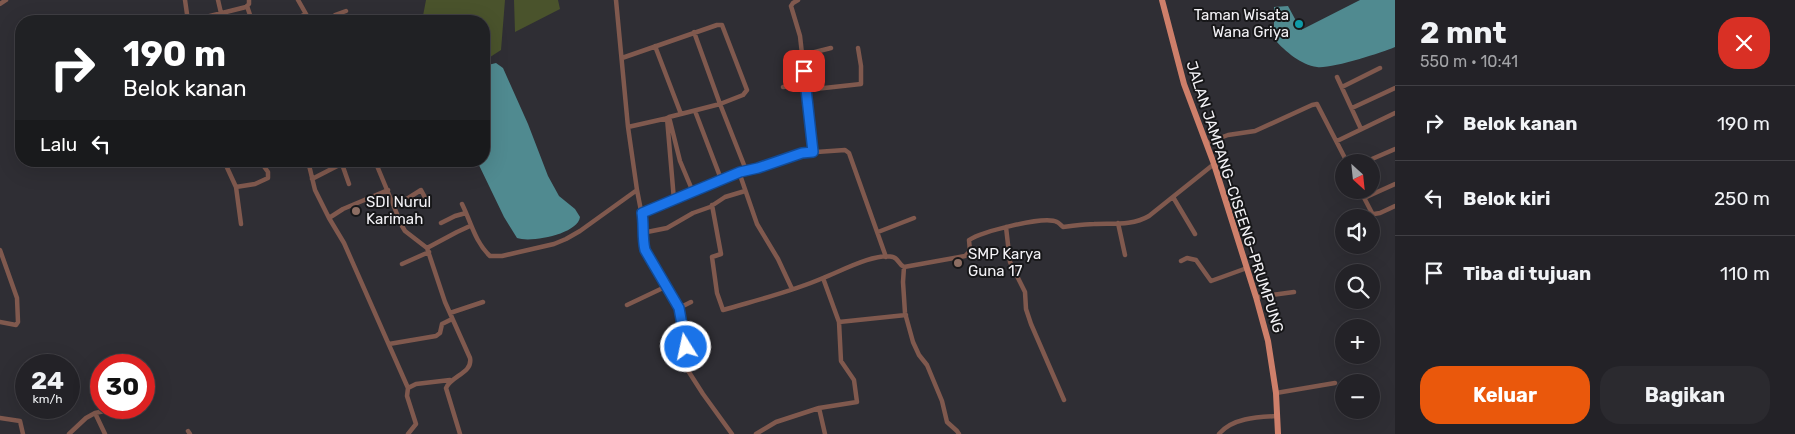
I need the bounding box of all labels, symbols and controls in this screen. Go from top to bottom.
place label: Taman Wisata Wana Griya [1194,6,1289,41]
text: 2 mnt [1420,15,1507,51]
button: close [1718,17,1770,69]
marker: Taman Wisata Wana Griya [1293,18,1305,30]
text: 190 m [123,33,226,75]
icon: right [40,35,105,100]
pin [783,50,825,92]
text: 550 m · 10:41 [1420,52,1518,71]
icon: arrive [790,57,818,85]
street label: JALAN JAMPANG–CISEENG–PRUMPUNG [1182,59,1288,335]
text: Belok kanan [123,75,247,102]
icon: right [1420,109,1448,137]
text: Belok kanan [1463,112,1578,135]
text: 190 m [1717,112,1770,135]
icon: left [87,130,115,158]
text: Lalu [40,133,77,156]
north arrow [1335,154,1380,199]
map controls [1335,154,1380,419]
icon: left [1420,184,1448,212]
text: Belok kiri [1463,187,1550,210]
text: 250 m [1714,187,1770,210]
place label: SDI Nurul Karimah [366,193,431,228]
marker: SDI Nurul Karimah [350,205,362,217]
button: sound [1335,209,1380,254]
place label: SMP Karya Guna 17 [968,245,1041,280]
marker: SMP Karya Guna 17 [952,257,964,269]
icon: arrive [1420,259,1448,287]
text: Tiba di tujuan [1463,262,1591,285]
text: 110 m [1720,262,1770,285]
button: search [1335,264,1380,309]
button: + [1335,319,1380,364]
position arrow [659,320,711,372]
speed limit sign: 30 [90,354,155,419]
text: 24 [31,366,64,395]
button: Keluar [1420,366,1590,424]
button: Bagikan [1600,366,1770,424]
button: − [1335,374,1380,419]
text: km/h [33,392,62,406]

